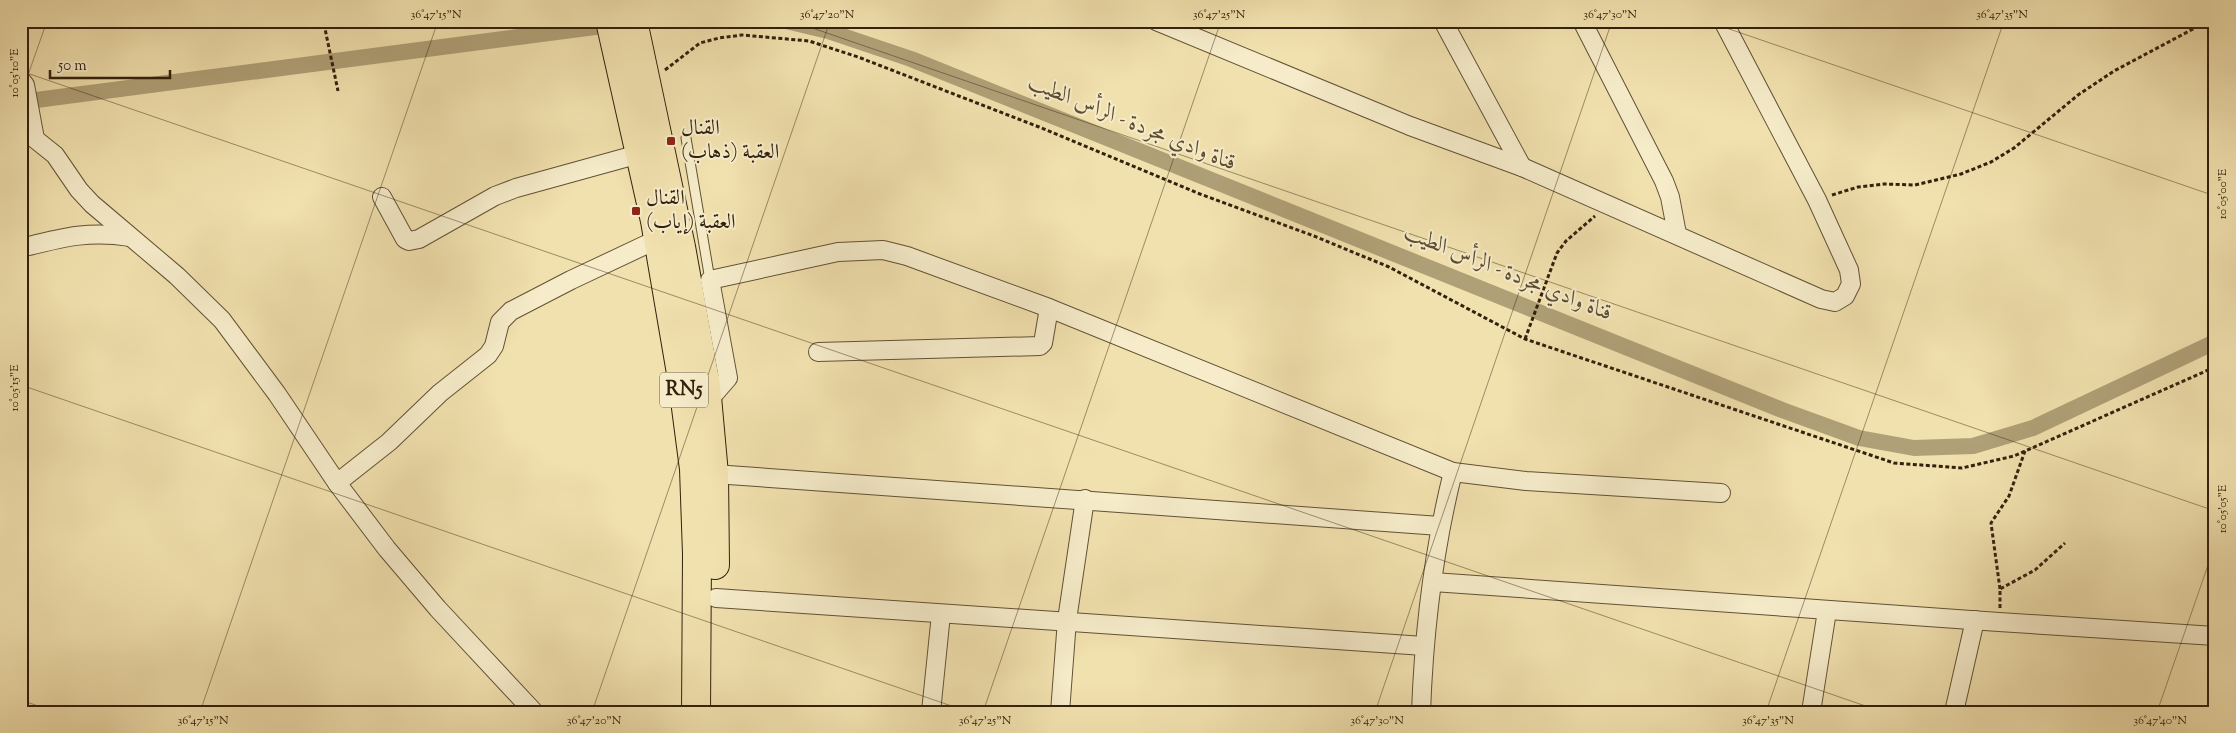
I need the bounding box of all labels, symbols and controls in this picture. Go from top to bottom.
text: 36°47'15"N [410,6,462,24]
text: 36°47'20"N [800,6,855,24]
text: 36°47'25"N [1193,6,1246,24]
text: 36°47'30"N [1583,6,1637,24]
text: 36°47'35"N [1976,6,2028,24]
text: 10°05'10"E [6,48,24,97]
scale bar [50,48,170,80]
text: 50 m [57,56,87,77]
water label: قناة وادي مجردة - الرأس الطيب [1023,66,1242,180]
place label: القنال العقبة (ذهاب) [681,114,779,168]
marker: القنال العقبة (ذهاب) [665,135,677,147]
text: 10°05'00"E [2214,168,2232,219]
place label: القنال العقبة (إياب) [646,184,736,238]
marker: القنال العقبة (إياب) [630,205,642,217]
water label: قناة وادي مجردة - الرأس الطيب [1399,216,1618,330]
text: 10°05'15"E [6,364,24,412]
road number: RN5 [660,372,708,408]
text: 10°05'05"E [2214,484,2232,533]
text: 36°47'15"N [177,712,229,730]
text: 36°47'20"N [567,712,622,730]
text: 36°47'25"N [959,712,1012,730]
text: 36°47'30"N [1350,712,1404,730]
text: 36°47'35"N [1742,712,1794,730]
text: 36°47'40"N [2133,712,2187,730]

